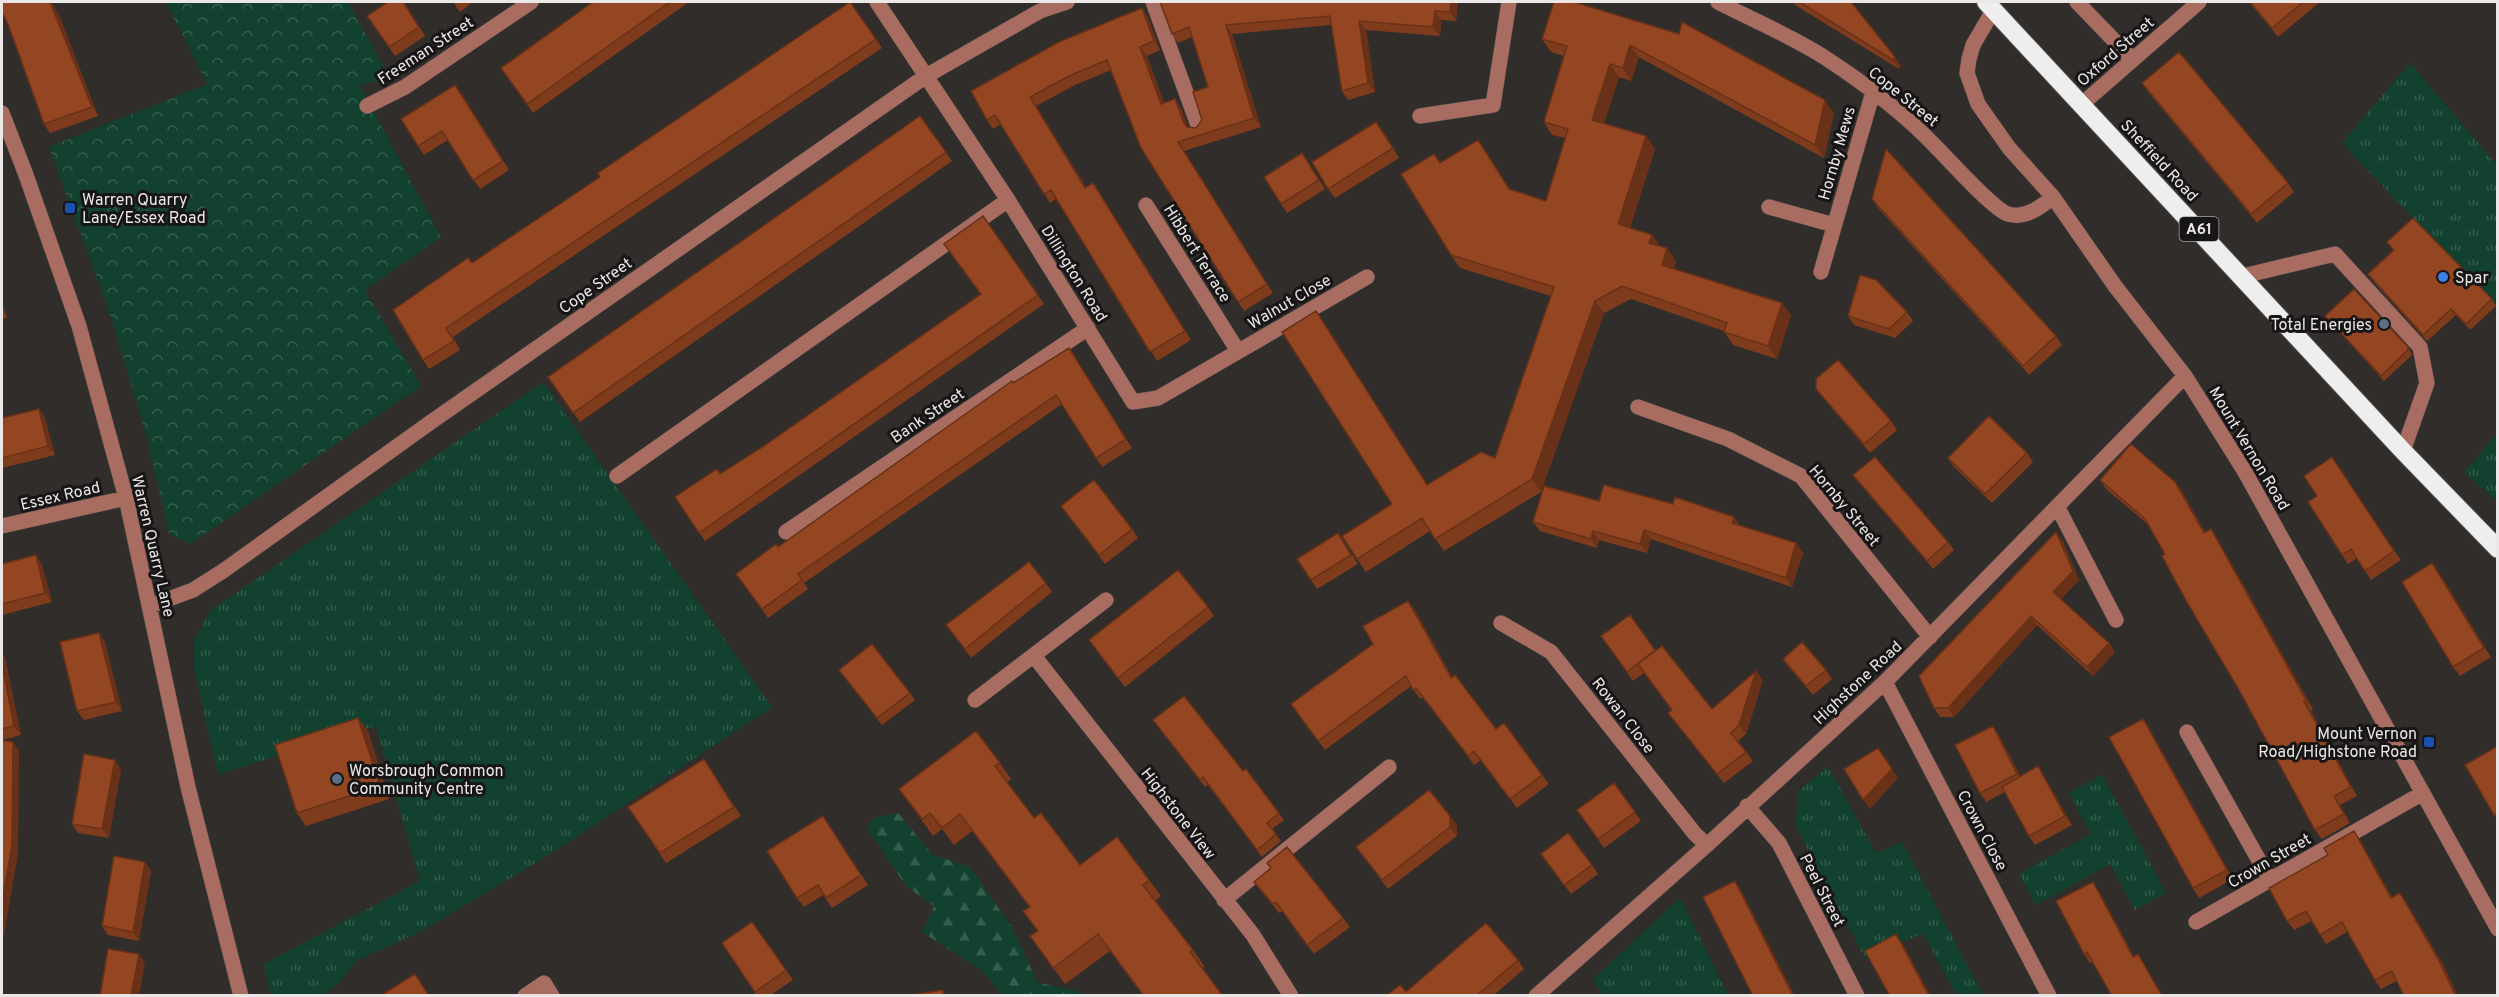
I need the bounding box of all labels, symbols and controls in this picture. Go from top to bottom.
street label: Freeman Street [374,13,478,90]
street label: Oxford Street [2074,14,2159,91]
street label: Cope Street [1863,63,1942,132]
street label: Hornby Mews [1815,104,1861,203]
street label: Sheffield Road [2115,116,2202,207]
place label: Warren Quarry Lane/Essex Road [82,191,206,229]
marker: Warren Quarry Lane/Essex Road [63,201,77,215]
street label: Hibbert Terrace [1158,201,1234,307]
road number: A61 [2180,217,2218,241]
street label: Dillington Road [1036,222,1111,326]
street label: Cope Street [556,254,637,319]
place label: Spar [2455,269,2489,289]
marker: Spar [2436,270,2450,284]
street label: Walnut Close [1245,271,1335,335]
place label: Total Energies [2271,316,2372,336]
marker: Total Energies [2377,317,2391,331]
street label: Mount Vernon Road [2204,384,2293,514]
street label: Bank Street [887,385,969,449]
street label: Hornby Street [1804,461,1883,551]
street label: Warren Quarry Lane [126,474,178,619]
street label: Essex Road [19,478,102,516]
street label: Highstone Road [1810,637,1907,730]
street label: Rowan Close [1587,674,1658,758]
place label: Mount Vernon Road/Highstone Road [2258,725,2417,763]
marker: Mount Vernon Road/Highstone Road [2422,735,2436,749]
place label: Worsbrough Common Community Centre [349,762,504,800]
street label: Highstone View [1135,764,1219,864]
marker: Worsbrough Common Community Centre [330,772,344,786]
street label: Crown Close [1952,787,2011,875]
street label: Crown Street [2225,830,2315,894]
street label: Peel Street [1794,851,1848,931]

